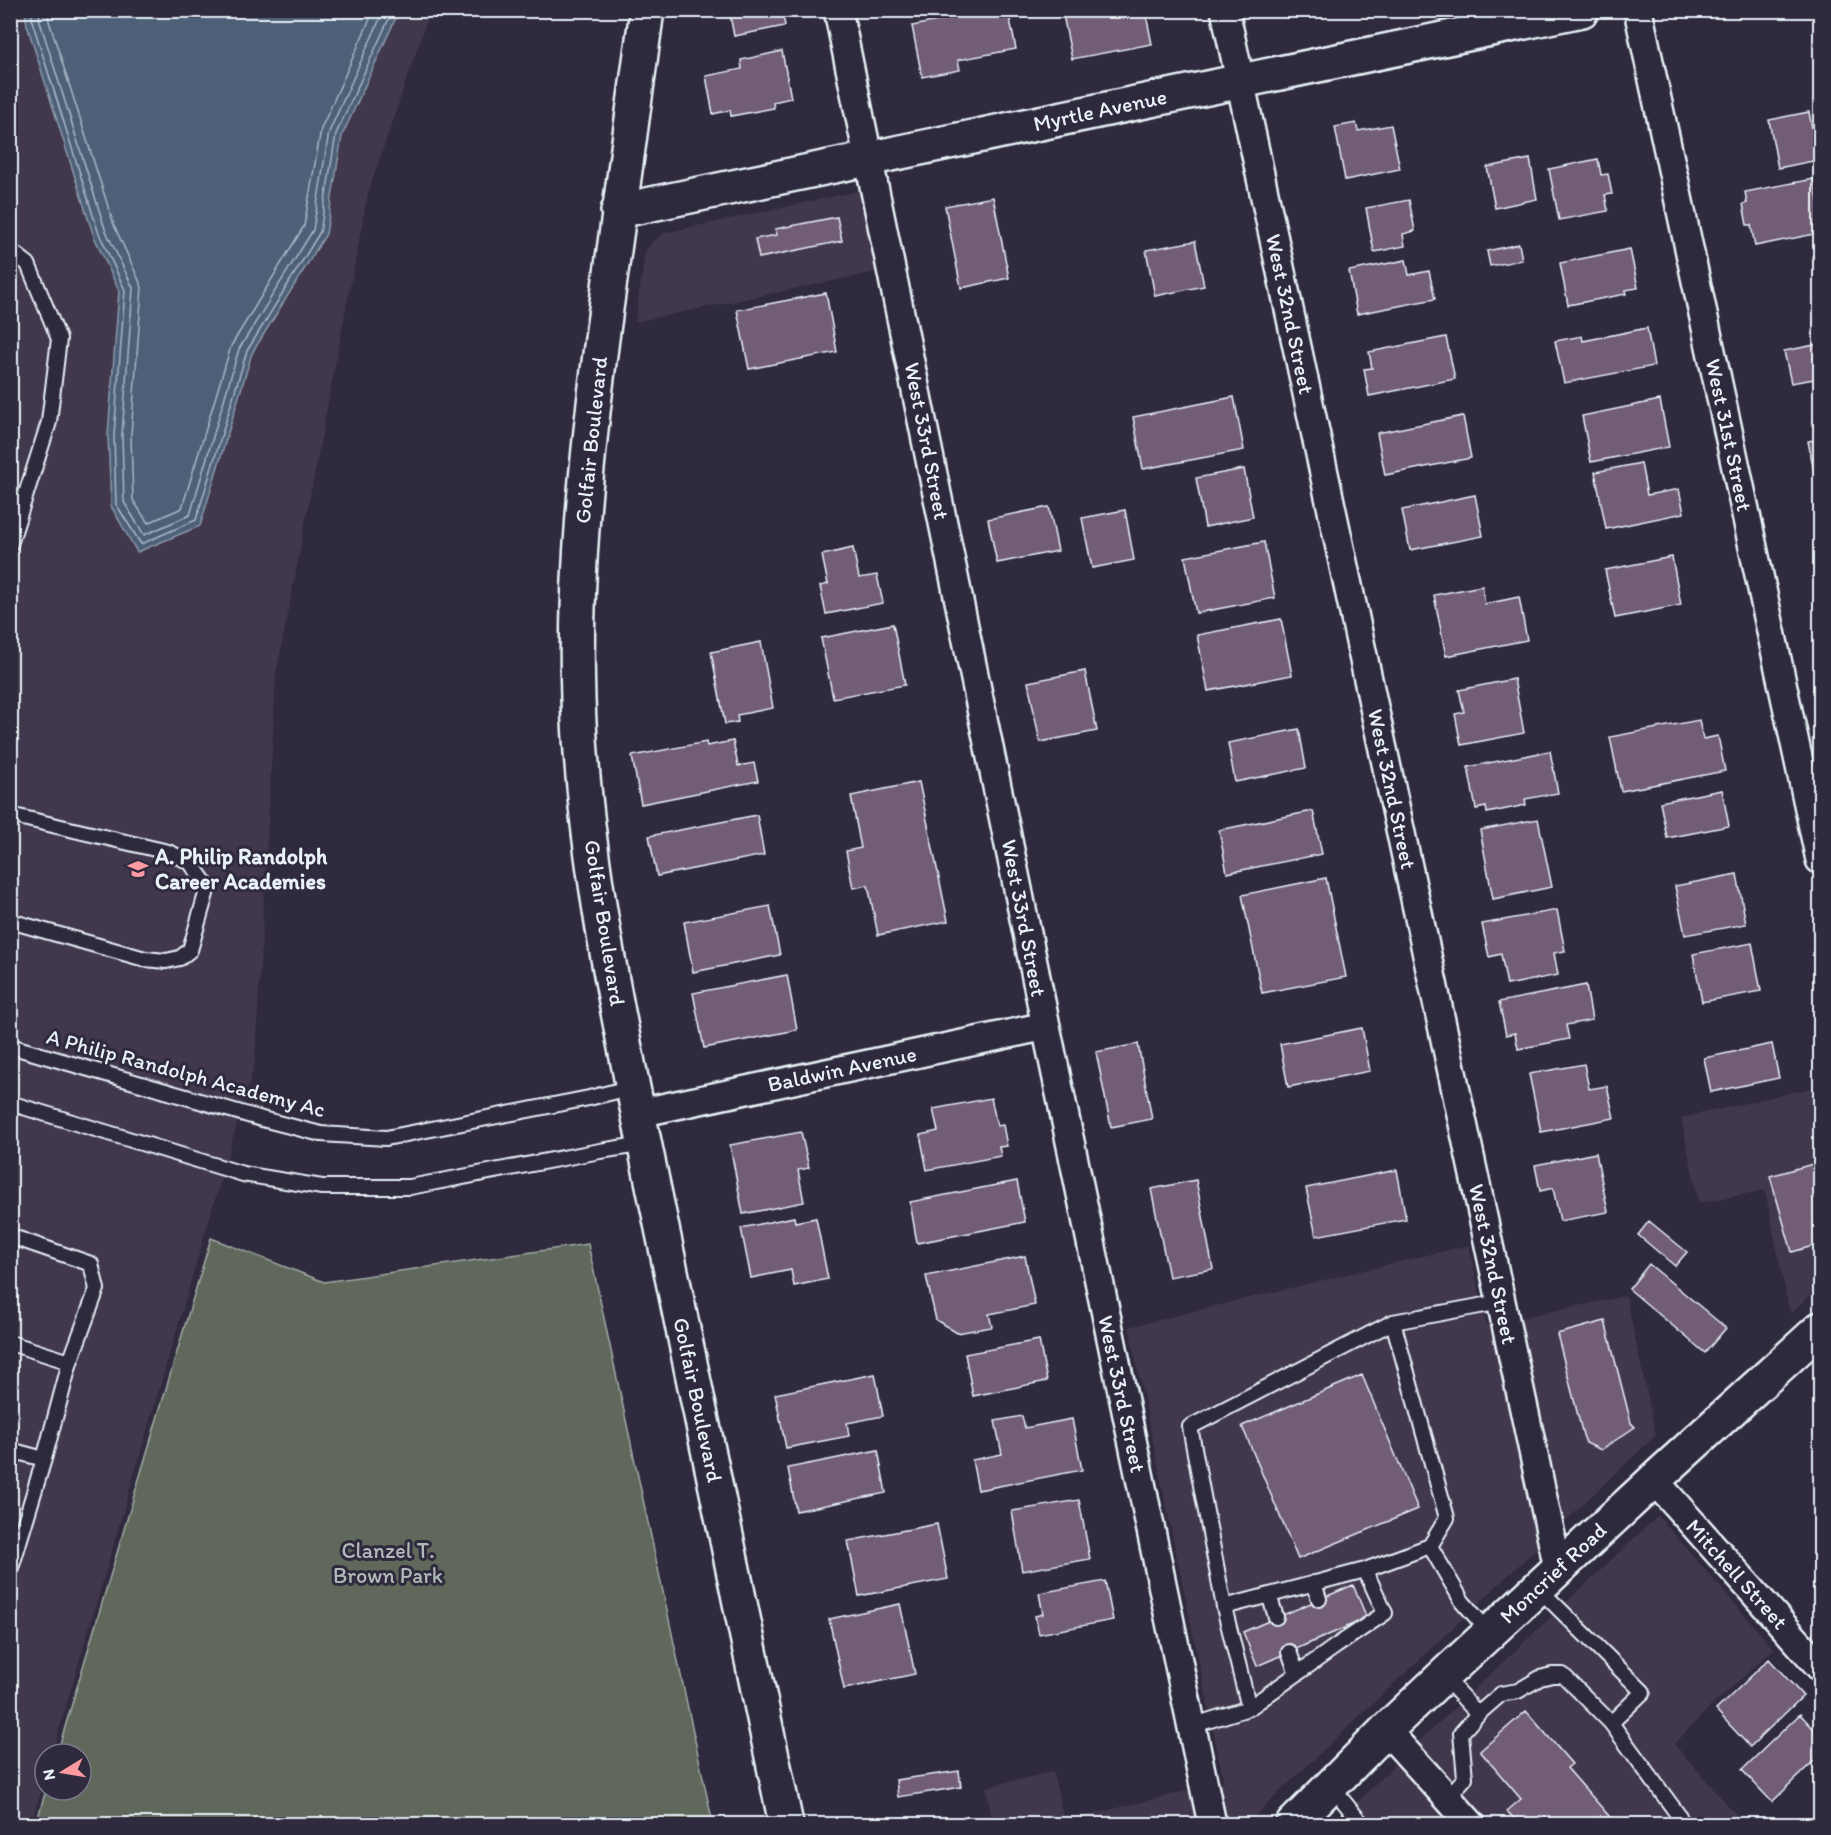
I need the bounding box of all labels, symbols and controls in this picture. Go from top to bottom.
street label: Myrtle Avenue [1031,83,1169,137]
street label: West 32nd Street [1260,231,1320,397]
street label: Golfair Boulevard [569,355,613,525]
street label: West 31st Street [1700,356,1758,514]
street label: West 33rd Street [898,360,956,522]
street label: West 32nd Street [1362,706,1422,872]
street label: West 33rd Street [995,837,1053,999]
street label: Golfair Boulevard [579,838,631,1008]
place label: A. Philip Randolph Career Academies [154,843,328,895]
school or university icon: A. Philip Randolph Career Academies [126,857,150,881]
street label: A Philip Randolph Academy Ac [44,1023,328,1123]
street label: Baldwin Avenue [765,1040,919,1098]
street label: West 32nd Street [1463,1181,1523,1347]
street label: West 33rd Street [1092,1313,1152,1475]
street label: Golfair Boulevard [667,1315,729,1485]
street label: Mitchell Street [1680,1513,1794,1635]
street label: Moncrief Road [1494,1517,1612,1629]
park label: Clanzel T. Brown Park [333,1537,443,1589]
north arrow [33,1742,93,1802]
text: N [38,1768,59,1782]

